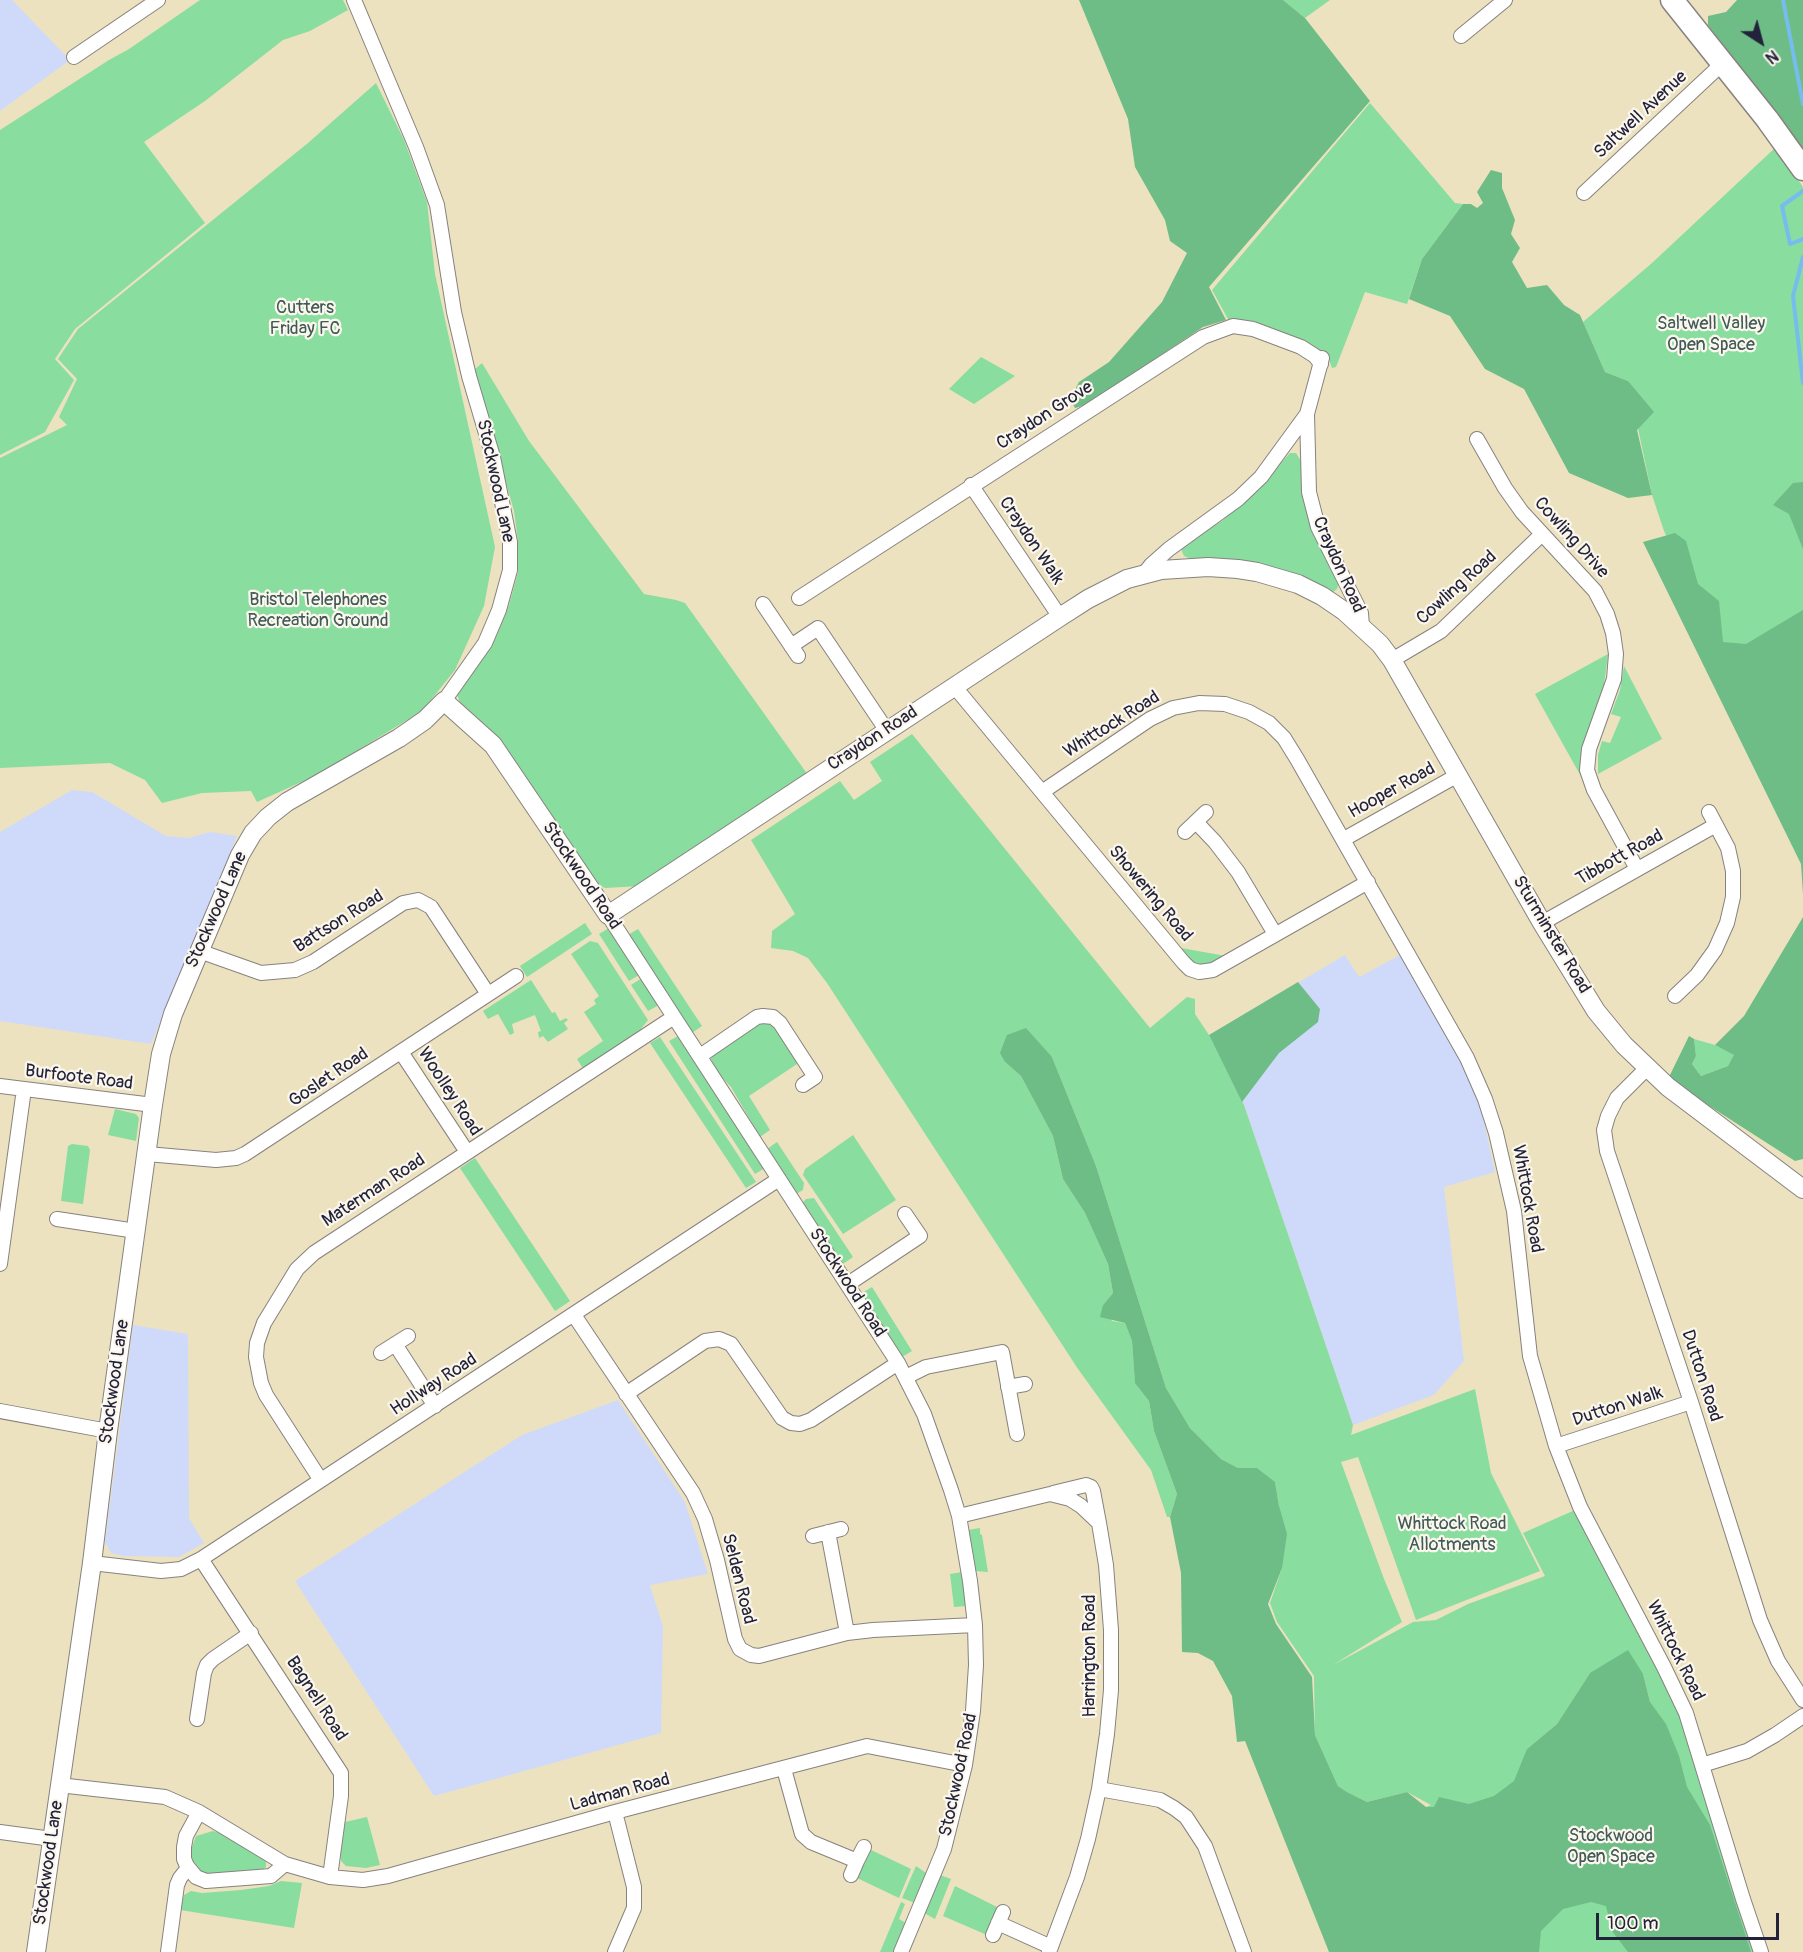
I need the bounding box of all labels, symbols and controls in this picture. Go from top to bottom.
north arrow [1731,12,1791,72]
text: N [1761,45,1782,68]
street label: Saltwell Avenue [1590,66,1692,164]
park label: Cutters Friday FC [269,297,341,340]
park label: Saltwell Valley Open Space [1657,313,1765,356]
street label: Craydon Grove [993,377,1097,455]
street label: Stockwood Lane [471,417,519,545]
street label: Craydon Walk [994,493,1068,589]
street label: Cowling Drive [1529,493,1613,583]
street label: Craydon Road [1307,514,1369,616]
street label: Cowling Road [1412,546,1502,630]
park label: Bristol Telephones Recreation Ground [248,589,388,632]
street label: Whittock Road [1060,687,1164,763]
street label: Craydon Road [824,702,922,776]
street label: Hooper Road [1345,758,1439,824]
street label: Stockwood Road [537,818,625,934]
street label: Tibbott Road [1573,825,1667,891]
street label: Showering Road [1103,841,1197,947]
street label: Stockwood Lane [182,848,252,972]
street label: Sturminster Road [1507,872,1595,998]
street label: Battson Road [290,886,388,958]
street label: Goslet Road [285,1044,373,1112]
street label: Woolley Road [412,1044,486,1140]
street label: Burfoote Road [24,1061,134,1095]
street label: Whittock Road [1507,1143,1547,1255]
street label: Materman Road [318,1150,430,1232]
street label: Stockwood Road [804,1224,890,1342]
street label: Stockwood Lane [96,1318,134,1446]
street label: Dutton Road [1676,1327,1726,1425]
street label: Hollway Road [387,1349,481,1421]
street label: Dutton Walk [1570,1382,1666,1432]
park label: Whittock Road Allotments [1397,1513,1507,1556]
street label: Selden Road [716,1531,760,1627]
street label: Harrington Road [1079,1595,1101,1717]
street label: Whittock Road [1641,1597,1709,1705]
street label: Bagnell Road [281,1653,351,1745]
street label: Stockwood Road [935,1711,983,1839]
street label: Ladman Road [568,1769,672,1817]
street label: Stockwood Lane [30,1799,68,1927]
park label: Stockwood Open Space [1567,1825,1655,1868]
scale bar [1599,1901,1782,1939]
text: 100 m [1607,1912,1659,1935]

